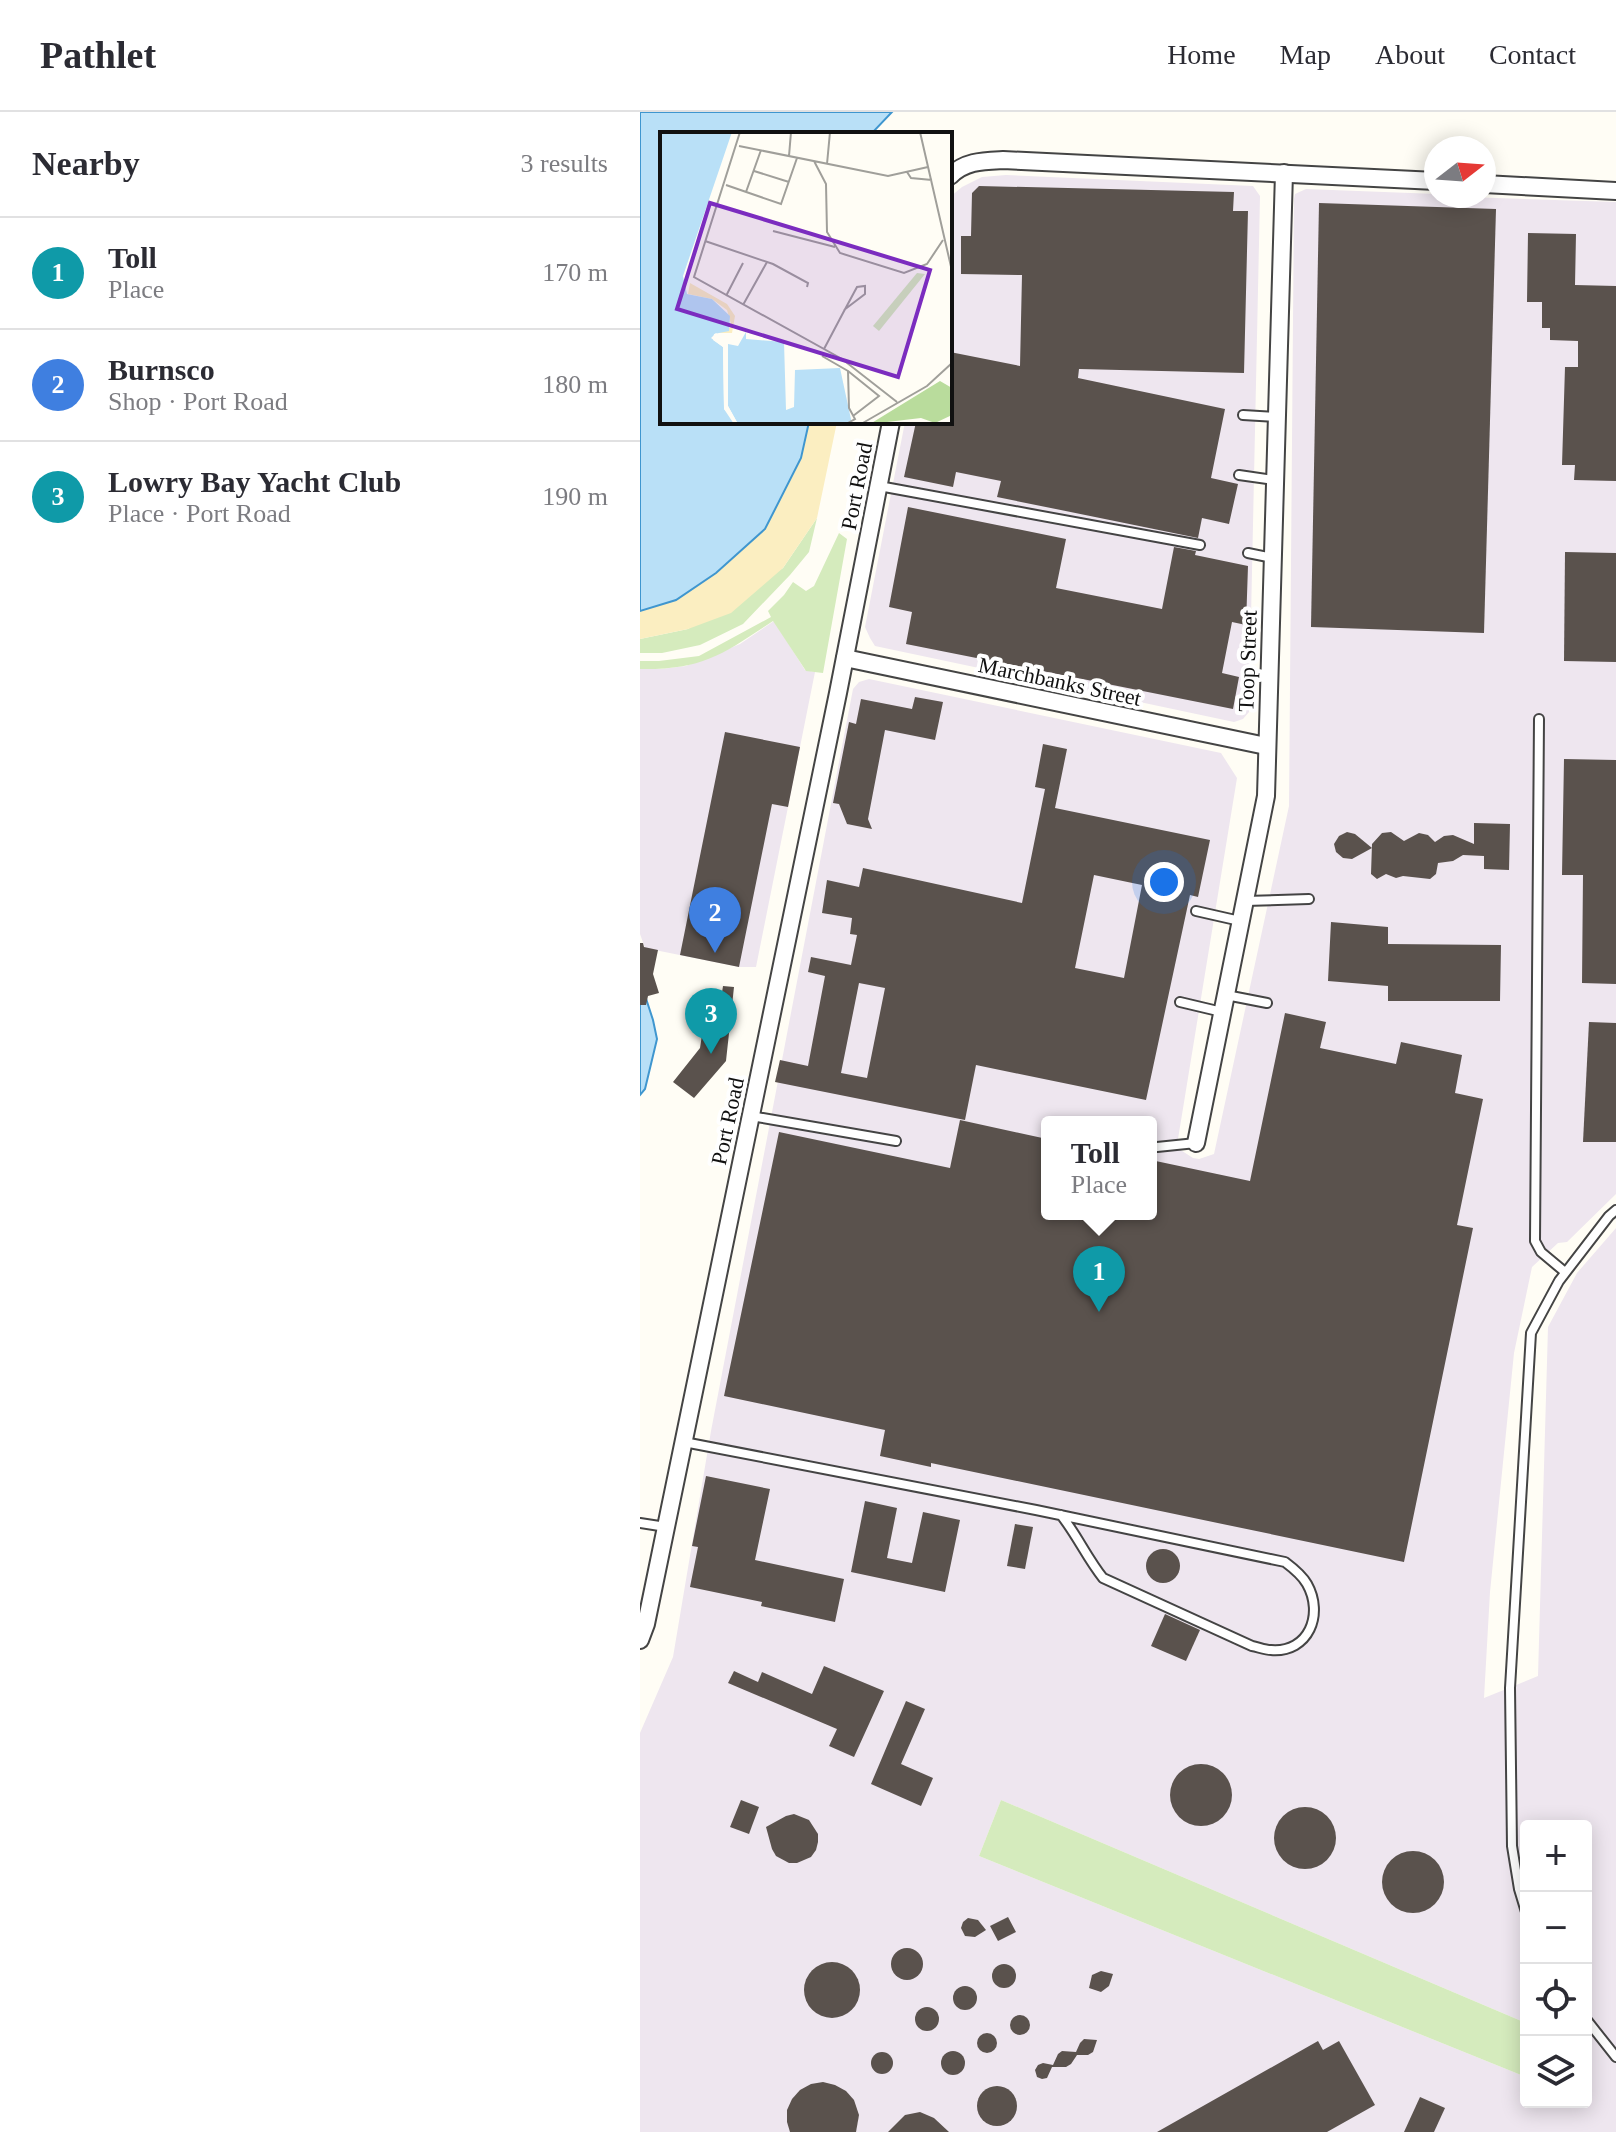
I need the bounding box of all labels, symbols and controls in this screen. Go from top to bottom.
text: Pathlet [40,34,156,76]
text: Home [1167,39,1236,70]
text: Map [1280,39,1331,70]
text: About [1375,39,1445,70]
text: Contact [1489,39,1576,70]
inset map [660,132,952,424]
north arrow [1424,136,1496,208]
text: Nearby [32,145,140,182]
text: 3 results [521,149,608,178]
text: Toll [108,241,157,274]
text: 1 [52,258,65,287]
text: 170 m [542,258,608,287]
text: Place [108,275,164,304]
text: Burnsco [108,353,215,386]
text: 2 [52,370,65,399]
text: 180 m [542,370,608,399]
text: Shop · Port Road [108,387,288,416]
street label: Port Road [836,440,877,532]
text: Lowry Bay Yacht Club [108,465,401,498]
text: 3 [52,482,65,511]
text: 190 m [542,482,608,511]
text: Place · Port Road [108,499,291,528]
street label: Toop Street [1233,610,1262,712]
street label: Marchbanks Street [976,652,1143,711]
your location [1144,862,1184,902]
pin: 2 [689,887,741,953]
pin: 3 [685,988,737,1054]
street label: Port Road [706,1075,749,1167]
popup [1041,1116,1157,1220]
text: Toll [1071,1136,1120,1169]
text: Place [1071,1170,1127,1199]
pin: 1 [1073,1246,1125,1312]
map controls [1520,1820,1592,2108]
button: + [1520,1820,1592,1892]
button: − [1520,1892,1592,1964]
button: locate [1520,1964,1592,2036]
button: layers [1520,2036,1592,2108]

